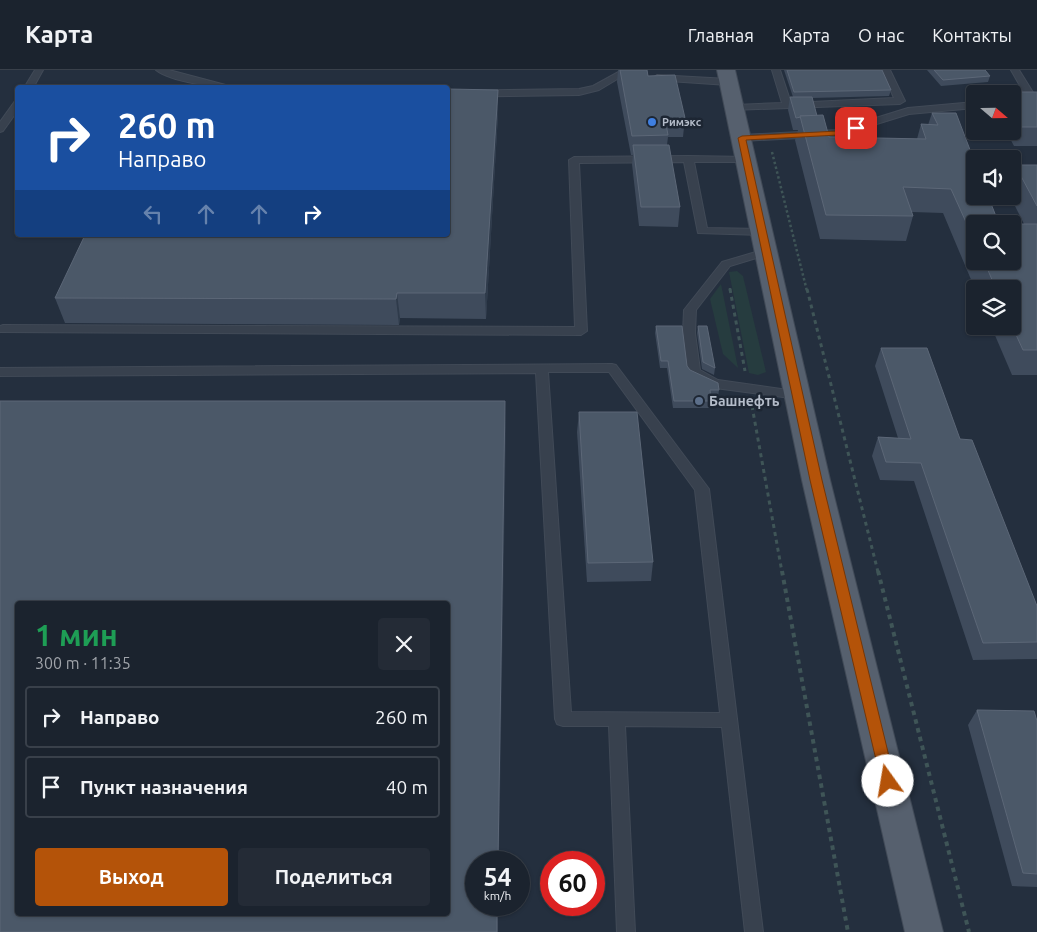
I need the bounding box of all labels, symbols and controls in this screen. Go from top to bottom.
text: Карта [25,21,93,48]
text: Главная [688,25,754,45]
text: Карта [782,25,830,45]
text: О нас [858,25,904,45]
text: Контакты [932,25,1012,45]
north arrow [966,85,1021,140]
map controls [966,85,1021,335]
icon: right [35,105,100,170]
text: 260 m [118,105,216,145]
pin [835,107,877,149]
icon: arrive [842,114,870,142]
marker: Римэкс [646,116,658,128]
place label: Римэкс [662,116,702,128]
text: Направо [118,146,206,171]
button: sound [966,150,1021,205]
icon: left [139,200,167,228]
icon: ahead [192,200,220,228]
icon: ahead [245,200,273,228]
icon: right [298,200,326,228]
button: search [966,215,1021,270]
button: layers [966,280,1021,335]
place label: Башнефть [709,393,780,409]
marker: Башнефть [693,395,705,407]
text: 1 мин [35,618,118,652]
button: close [378,618,430,670]
text: 300 m · 11:35 [35,654,131,672]
icon: right [37,703,65,731]
text: Направо [80,706,160,728]
text: 260 m [375,706,428,728]
position arrow [861,754,913,806]
icon: arrive [37,773,65,801]
text: Пункт назначения [80,776,248,798]
text: 40 m [386,776,428,798]
button: Выход [35,848,228,906]
button: Поделиться [238,848,430,906]
speed limit sign: 60 [540,851,605,916]
text: 54 [483,863,512,891]
text: km/h [484,889,511,902]

